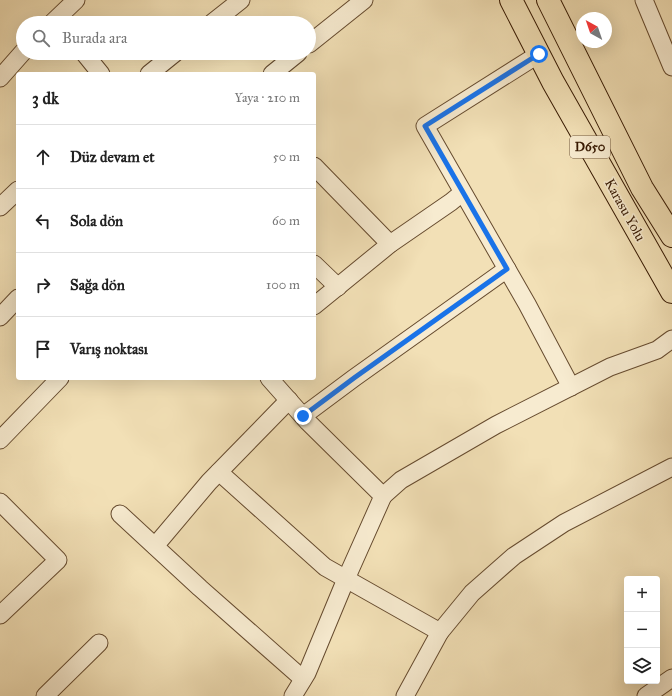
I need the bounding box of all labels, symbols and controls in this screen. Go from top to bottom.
north arrow [576,12,612,48]
search box [16,16,316,60]
icon: search [30,27,52,49]
text: Burada ara [62,29,127,47]
route start [530,45,548,63]
text: 3 dk [32,88,59,109]
text: Yaya · 210 m [234,90,300,106]
road number: D650 [570,136,610,158]
icon: ahead [32,146,54,168]
text: Düz devam et [70,148,155,166]
text: 50 m [273,149,300,165]
street label: Karasu Yolu [601,176,649,245]
icon: left [32,210,54,232]
text: Sola dön [70,212,123,230]
text: 60 m [272,213,300,229]
icon: right [32,274,54,296]
text: Sağa dön [70,276,125,294]
text: 100 m [266,277,300,293]
icon: arrive [32,338,54,360]
text: Varış noktası [70,340,148,358]
route end [294,407,312,425]
map controls [624,576,660,684]
button: + [624,576,660,612]
button: − [624,612,660,648]
button: layers [624,648,660,684]

